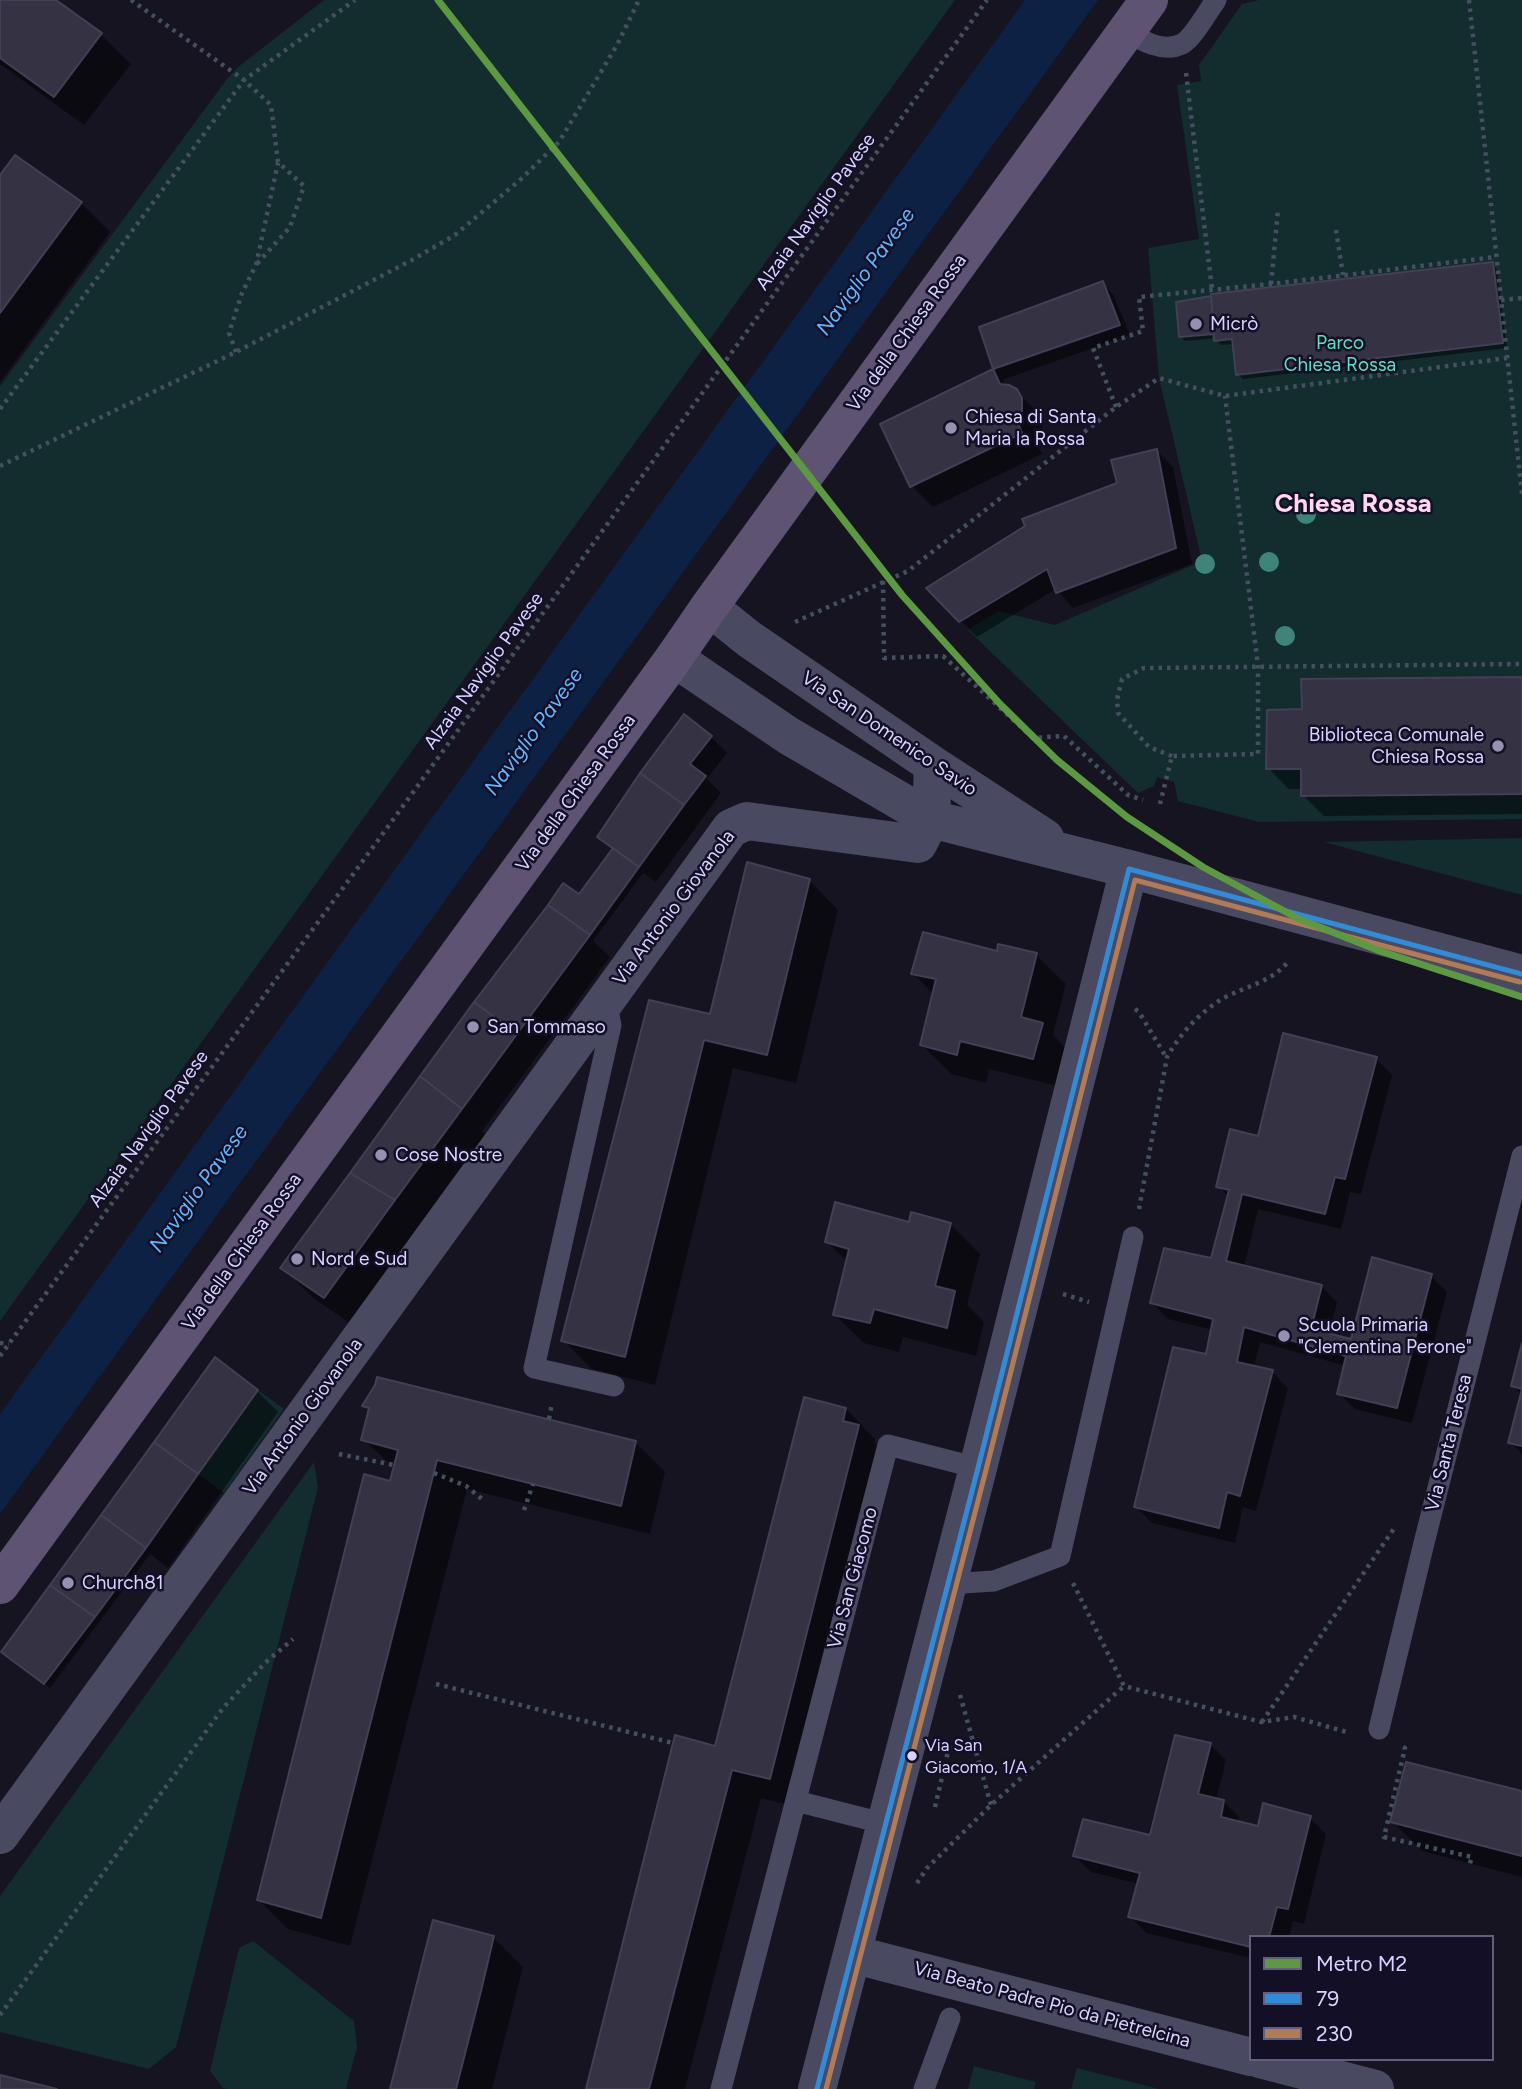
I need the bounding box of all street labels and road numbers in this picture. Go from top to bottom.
street label: Alzaia Naviglio Pavese [751,129,881,295]
street label: Via della Chiesa Rossa [842,250,972,416]
street label: Alzaia Naviglio Pavese [419,588,549,754]
street label: Via San Domenico Savio [797,667,981,801]
street label: Via della Chiesa Rossa [511,710,641,876]
street label: Via Antonio Giovanola [608,826,740,990]
street label: Alzaia Naviglio Pavese [84,1046,214,1212]
street label: Via della Chiesa Rossa [177,1169,307,1335]
street label: Via Antonio Giovanola [238,1334,368,1500]
street label: Via Santa Teresa [1421,1372,1477,1514]
street label: Via San Giacomo [823,1505,883,1651]
street label: Via Beato Padre Pio da Pietrelcina [911,1957,1193,2053]

